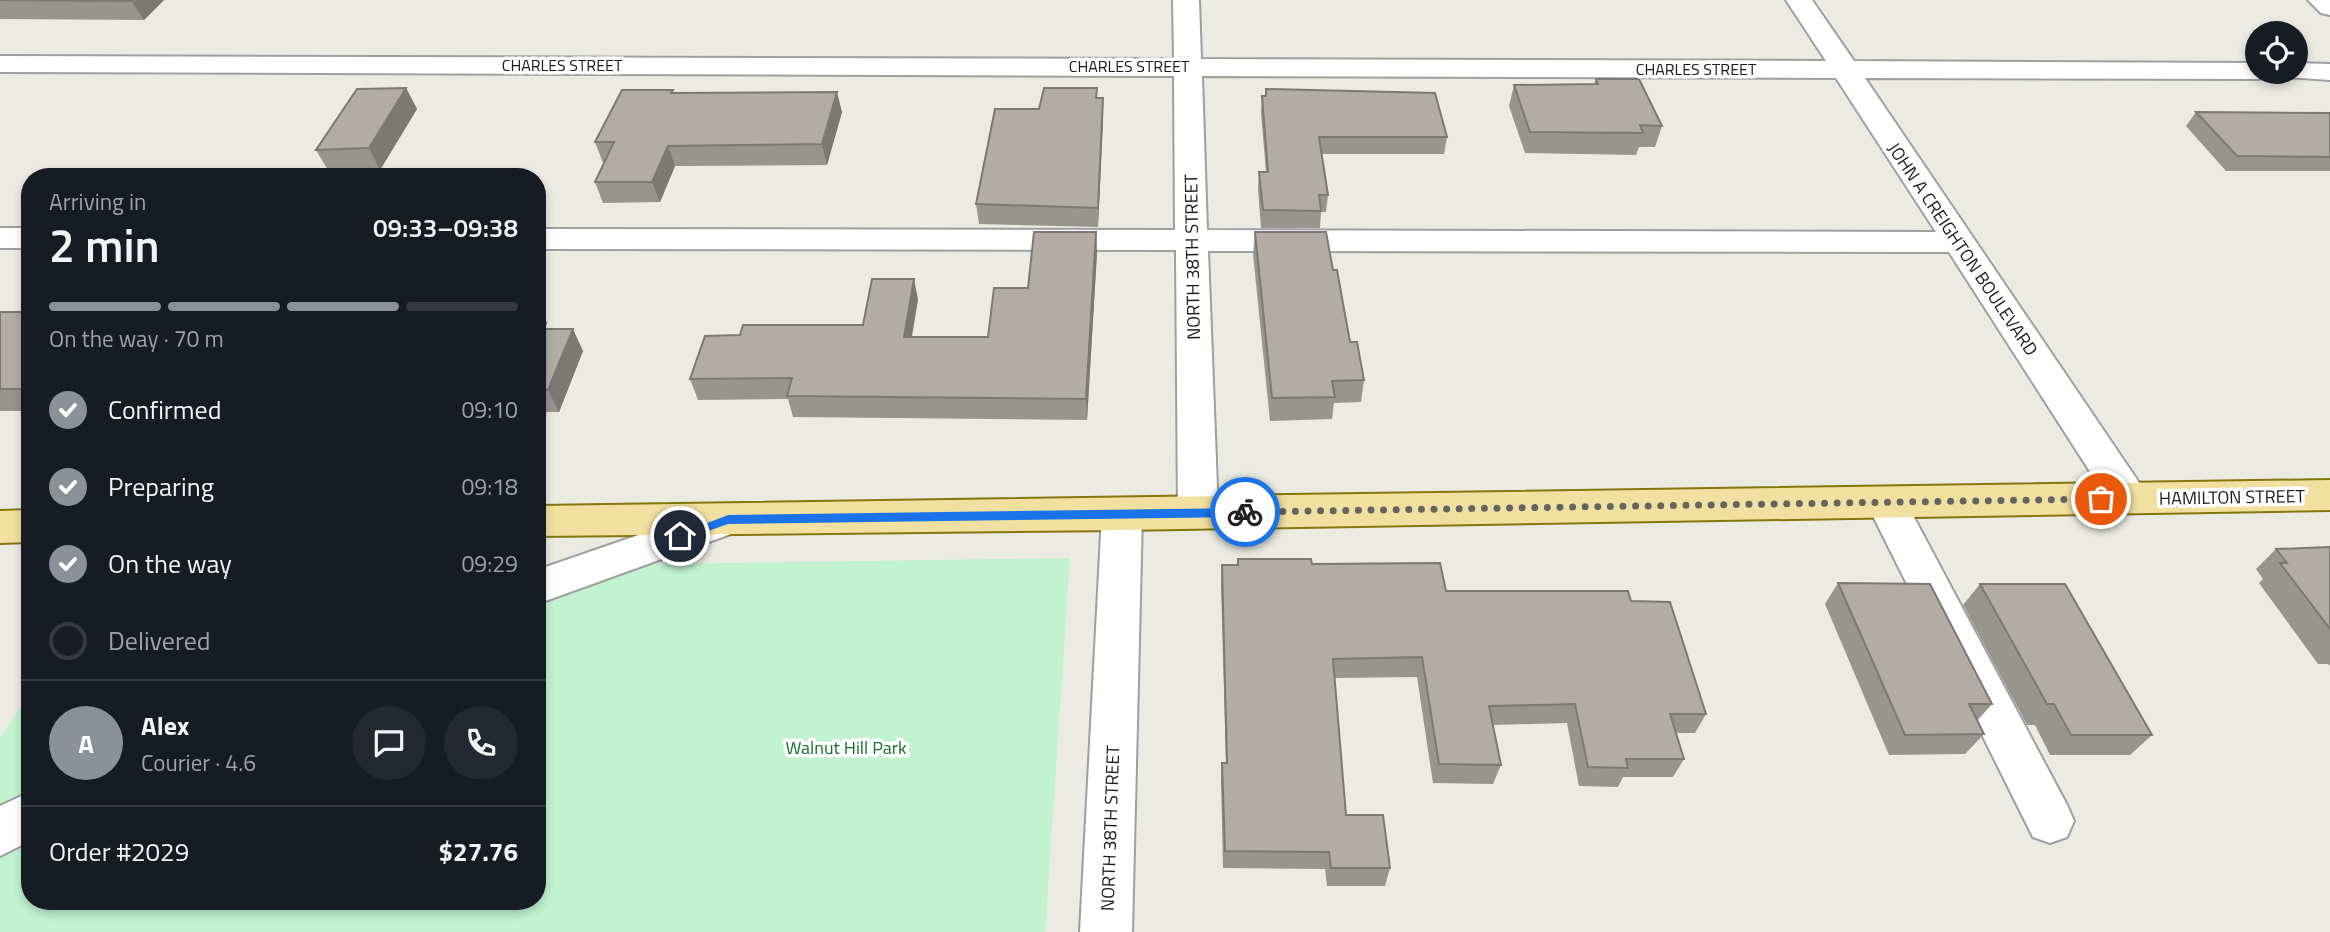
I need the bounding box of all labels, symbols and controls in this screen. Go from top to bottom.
map controls [2245,21,2308,84]
button: locate [2245,21,2308,84]
street label: CHARLES STREET [502,53,623,77]
street label: CHARLES STREET [1069,54,1190,78]
street label: CHARLES STREET [1636,57,1757,81]
street label: JOHN A CREIGHTON BOULEVARD [1881,137,2045,361]
street label: NORTH 38TH STREET [1177,173,1207,340]
text: Arriving in [49,184,146,219]
text: 09:33–09:38 [373,208,518,247]
text: 2 min [49,210,160,280]
text: On the way · 70 m [49,321,224,356]
text: Confirmed [108,390,222,429]
icon: check [49,391,87,429]
text: 09:10 [461,392,518,427]
text: Preparing [108,467,214,506]
icon: check [49,468,87,506]
text: 09:18 [461,469,518,504]
pin [2071,469,2131,529]
courier [1210,477,1280,547]
icon: bag [2082,480,2120,518]
street label: HAMILTON STREET [2159,482,2306,512]
icon: bike [1226,493,1264,531]
pin [650,506,710,566]
icon: home [661,517,699,555]
text: On the way [108,544,232,583]
icon: check [49,545,87,583]
text: 09:29 [461,546,518,581]
text: Delivered [108,621,211,660]
text: Alex [141,706,189,745]
button: chat [352,706,426,780]
button: phone [444,706,518,780]
text: A [78,724,94,763]
park label: Walnut Hill Park [785,734,907,761]
street label: NORTH 38TH STREET [1094,744,1126,911]
text: Courier · 4.6 [141,745,256,780]
text: Order #2029 [49,832,189,871]
text: $27.76 [439,832,518,871]

